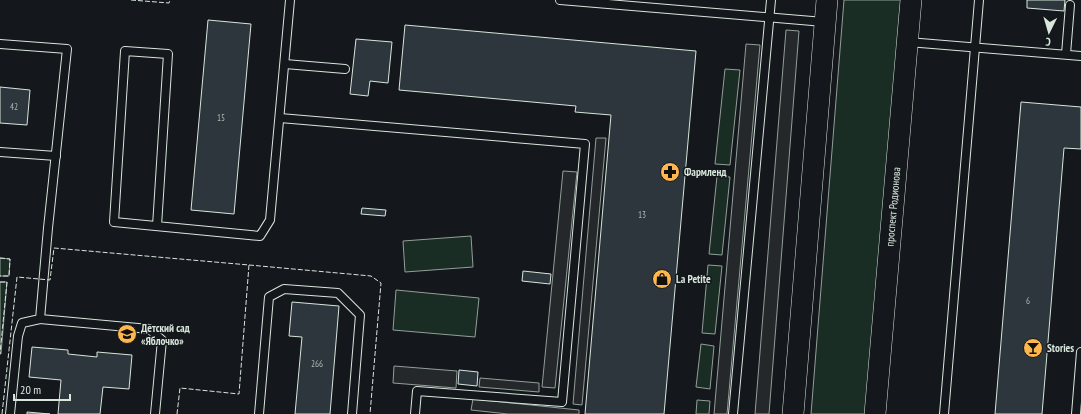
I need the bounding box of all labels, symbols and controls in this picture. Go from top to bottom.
north arrow [1029,12,1069,52]
text: С [1045,35,1051,49]
house number: 42 [10,101,18,112]
house number: 15 [217,112,225,123]
pharmacy icon: Фармленд [659,161,681,183]
place label: Фармленд [684,165,727,179]
street label: проспект Родионова [883,167,903,247]
house number: 13 [638,209,646,220]
shop icon: La Petite [651,268,673,290]
place label: La Petite [676,272,711,286]
house number: 6 [1026,295,1030,306]
place label: Детский сад «Яблочко» [141,321,191,348]
school or university icon: Детский сад «Яблочко» [116,323,138,345]
bar icon: Stories [1022,337,1044,359]
place label: Stories [1047,341,1074,355]
house number: 266 [311,358,323,369]
scale bar [14,376,70,402]
text: 20 m [20,382,41,397]

